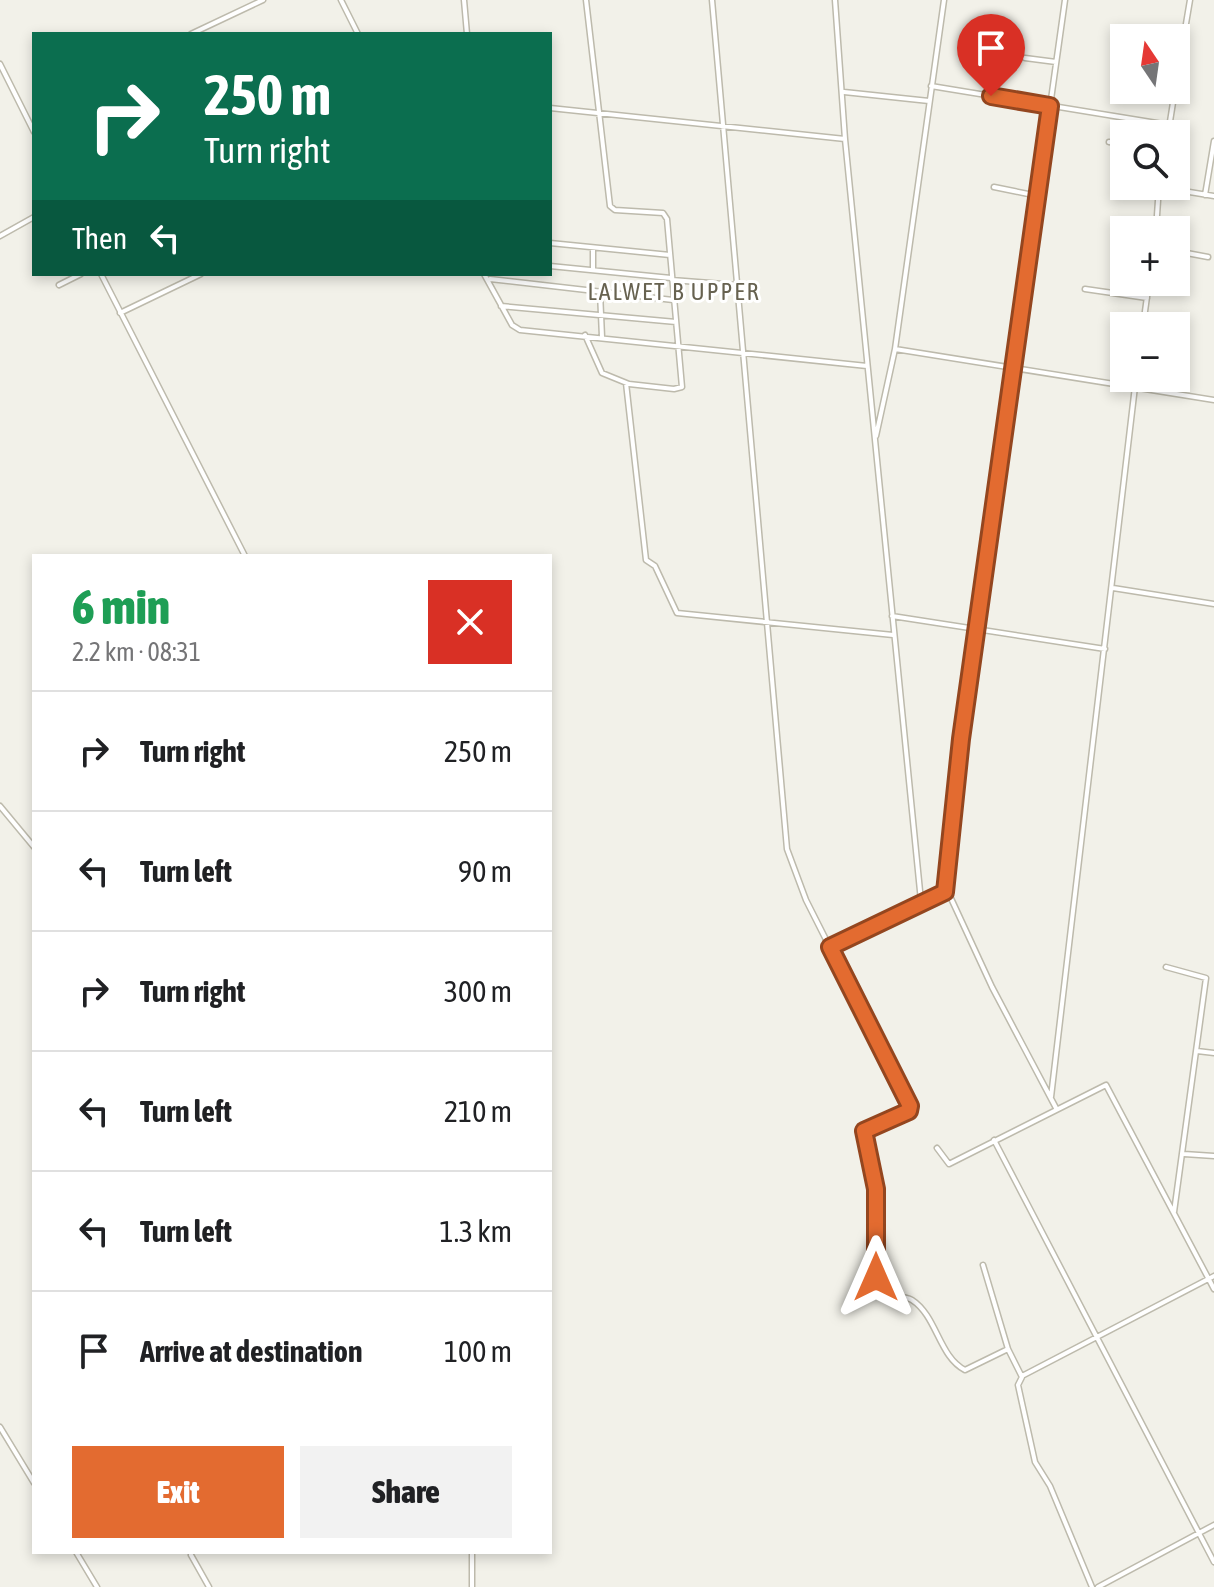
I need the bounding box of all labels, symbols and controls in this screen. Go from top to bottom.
pin [957,14.0,1025,96]
north arrow [1110,24,1190,104]
map controls [1110,24,1190,392]
icon: arrive [969,26,1013,70]
text: 250 m [204,63,331,127]
icon: right [72,64,176,168]
button: search [1110,120,1190,200]
text: Turn right [204,129,331,171]
icon: left [143,216,187,260]
button: + [1110,216,1190,296]
text: Then [72,221,127,255]
district label: LALWET B UPPER [587,278,761,305]
button: − [1110,312,1190,392]
text: 6 min [72,579,170,634]
button: close [428,580,512,664]
text: 2.2 km · 08:31 [72,637,201,667]
icon: right [72,729,116,773]
text: Turn right [140,734,246,768]
text: 250 m [444,734,512,768]
icon: left [72,849,116,893]
text: Turn left [140,854,232,888]
text: 90 m [458,854,512,888]
icon: right [72,969,116,1013]
text: Turn right [140,974,246,1008]
text: 300 m [444,974,512,1008]
icon: left [72,1089,116,1133]
text: Turn left [140,1094,232,1128]
text: 210 m [444,1094,512,1128]
icon: left [72,1209,116,1253]
text: Turn left [140,1214,232,1248]
text: 1.3 km [440,1214,512,1248]
position arrow [834,1235,918,1319]
icon: arrive [72,1329,116,1373]
text: Arrive at destination [140,1334,362,1368]
text: 100 m [444,1334,512,1368]
button: Exit [72,1446,284,1538]
button: Share [300,1446,512,1538]

